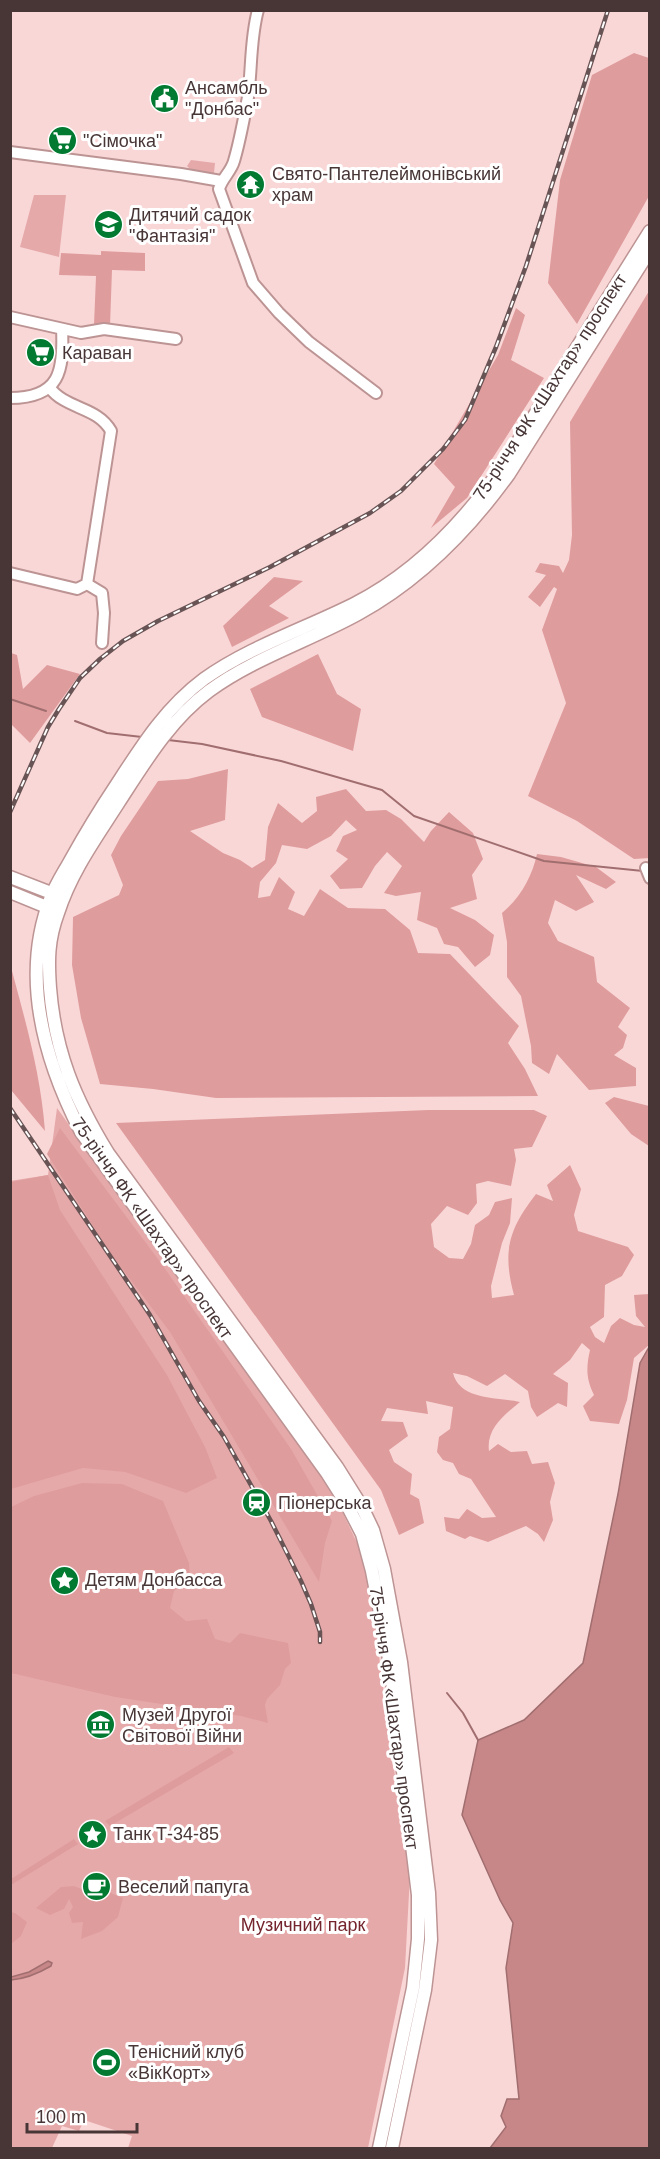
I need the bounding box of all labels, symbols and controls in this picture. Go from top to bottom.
place label: Ансамбль "Донбас" [185,78,268,119]
public building icon: Ансамбль "Донбас" [148,82,180,114]
supermarket icon: "Сімочка" [46,125,78,157]
place label: "Сімочка" [83,131,162,151]
place label: Свято-Пантелеймонівський храм [272,164,501,205]
temple icon: Свято-Пантелеймонівський храм [235,168,267,200]
place label: Дитячий садок "Фантазія" [129,205,251,246]
school or university icon: Дитячий садок "Фантазія" [92,209,124,241]
street label: 75-річчя ФК «Шахтар» проспект [469,270,631,504]
supermarket icon: Караван [25,337,57,369]
place label: Караван [62,343,132,363]
street label: 75-річчя ФК «Шахтар» проспект [68,1113,236,1343]
station icon: Піонерська [241,1487,273,1519]
place label: Піонерська [278,1493,373,1513]
place icon: Детям Донбасса [48,1564,80,1596]
place label: Детям Донбасса [85,1570,223,1590]
street label: 75-річчя ФК «Шахтар» проспект [366,1585,422,1851]
place label: Музей Другої Світової Війни [122,1705,242,1746]
museum icon: Музей Другої Світової Війни [85,1709,117,1741]
place icon: Танк Т-34-85 [76,1818,108,1850]
place label: Танк Т-34-85 [113,1824,219,1844]
cafe icon: Веселий папуга [81,1871,113,1903]
place label: Веселий папуга [118,1877,250,1897]
park label: Музичний парк [241,1915,365,1935]
place label: Тенісний клуб «ВікКорт» [128,2042,244,2083]
sports icon: Тенісний клуб «ВікКорт» [91,2046,123,2078]
scale bar [27,2096,136,2134]
text: 100 m [36,2107,86,2127]

